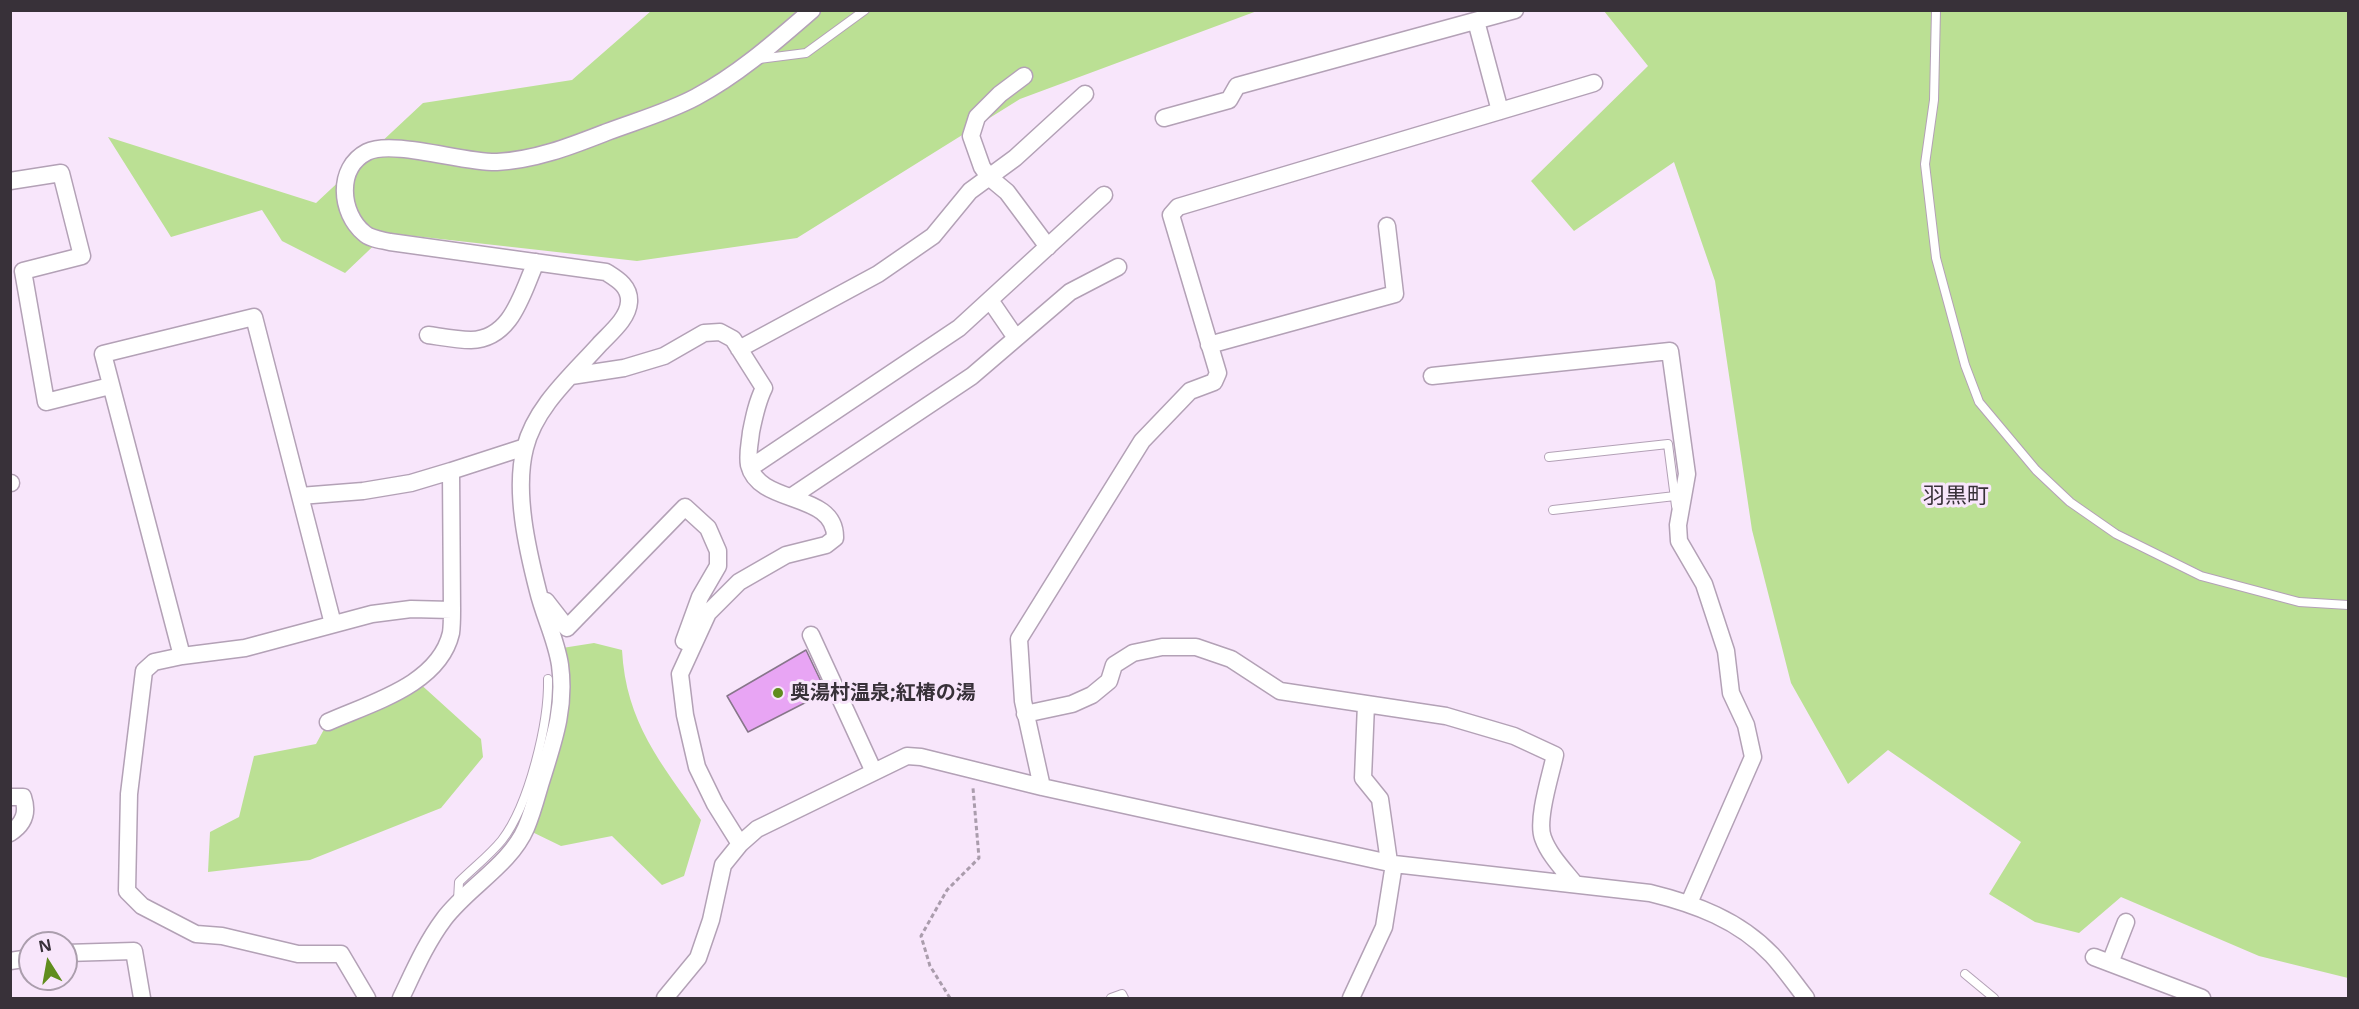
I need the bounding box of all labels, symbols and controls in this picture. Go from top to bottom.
district label: 羽黒町 [1923,484,1989,510]
place label: 奥湯村温泉;紅椿の湯 [790,681,976,705]
marker: 奥湯村温泉;紅椿の湯 [771,686,785,700]
north arrow [18,931,78,991]
text: N [36,933,53,957]

